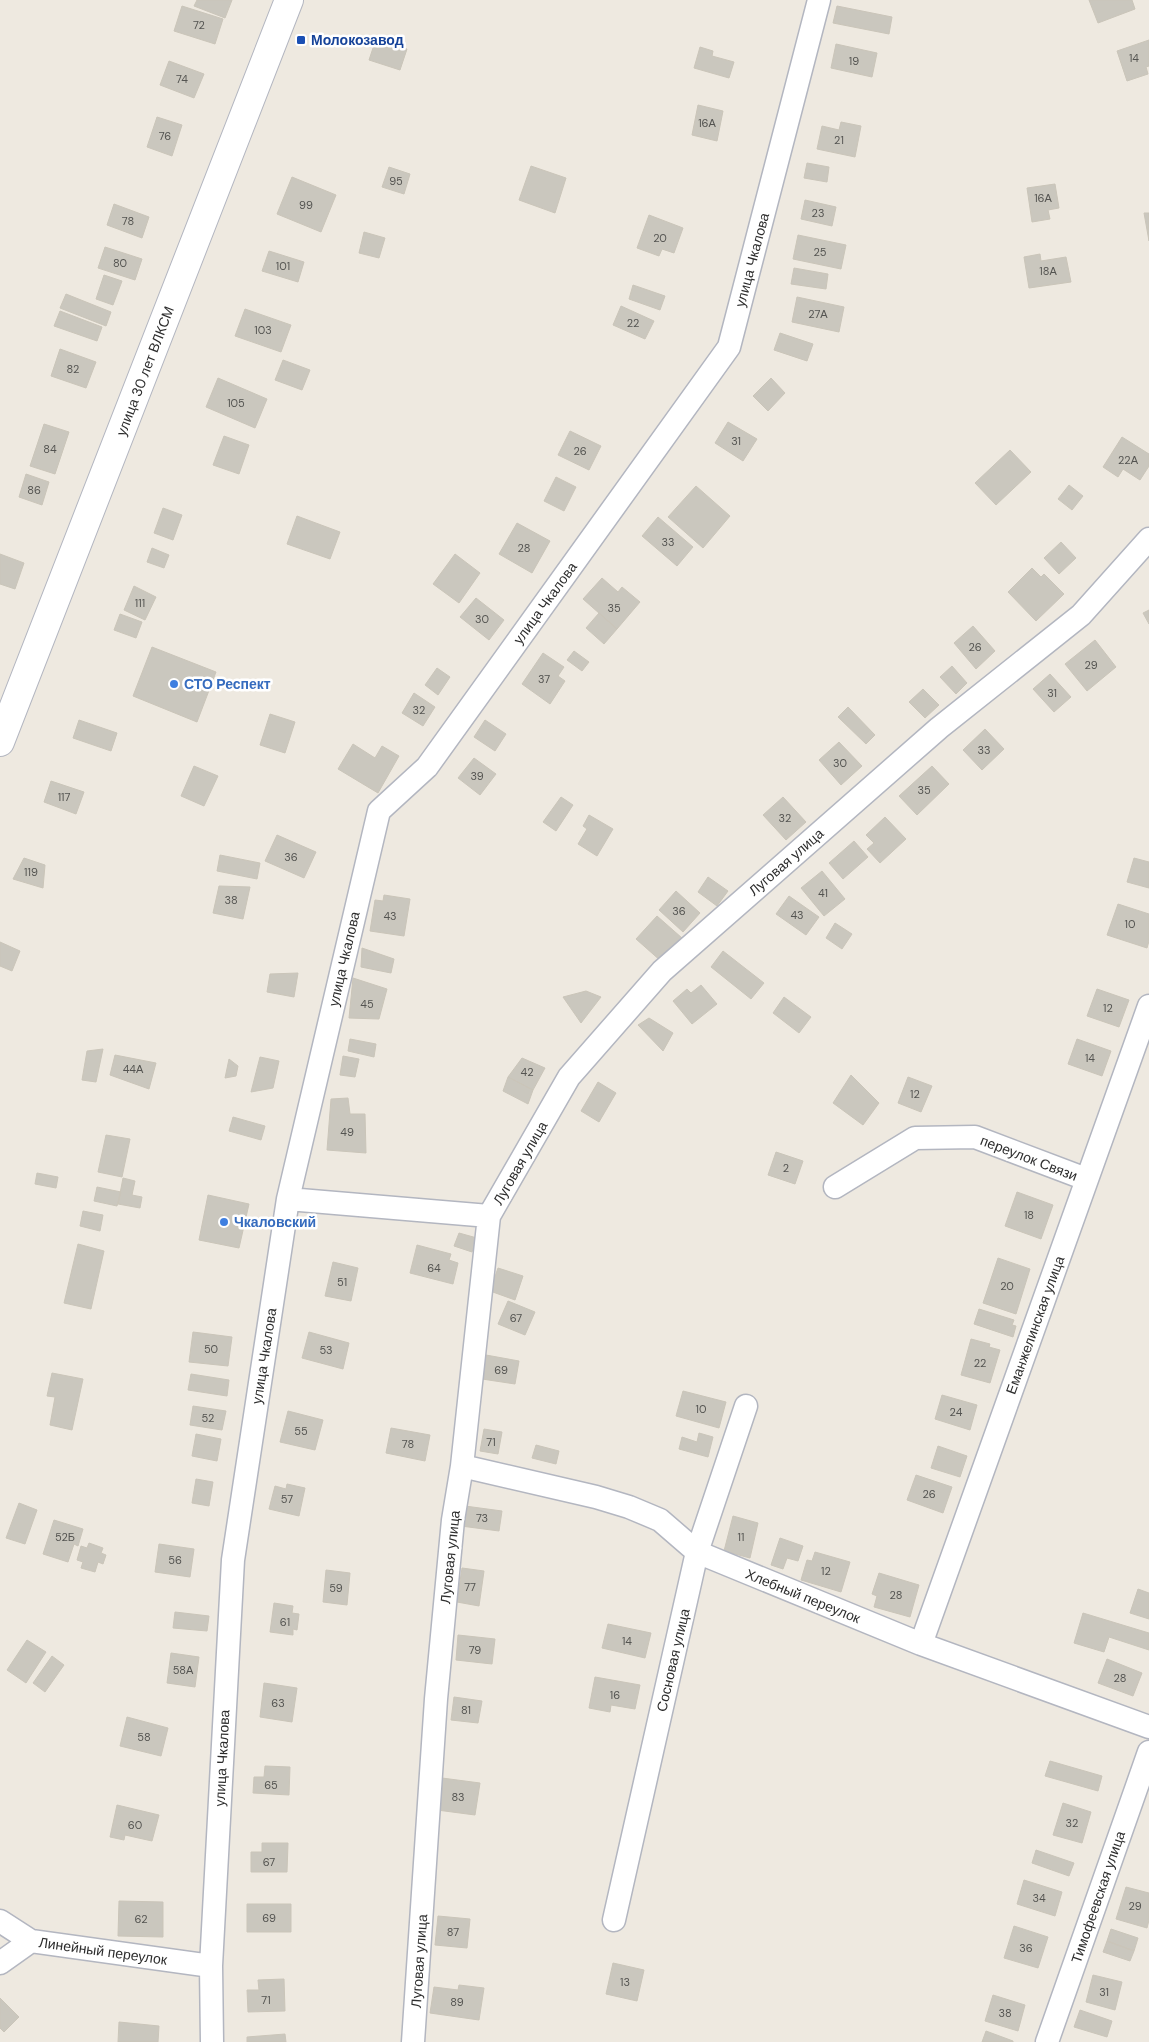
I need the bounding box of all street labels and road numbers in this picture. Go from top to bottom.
street label: улица Чкалова [731,211,773,309]
street label: улица 30 лет ВЛКСМ [112,304,178,438]
street label: улица Чкалова [509,558,581,648]
street label: Луговая улица [745,824,827,900]
street label: улица Чкалова [324,910,364,1008]
street label: Луговая улица [489,1118,551,1208]
street label: переулок Связи [978,1131,1080,1185]
street label: Еманжелинская улица [1002,1253,1068,1397]
street label: улица Чкалова [248,1307,281,1405]
street label: Луговая улица [436,1509,464,1605]
street label: Хлебный переулок [743,1565,864,1628]
street label: Сосновая улица [652,1606,694,1713]
street label: улица Чкалова [210,1709,234,1807]
street label: Тимофеевская улица [1067,1828,1129,1965]
street label: Луговая улица [407,1913,431,2008]
street label: Линейный переулок [38,1933,169,1969]

